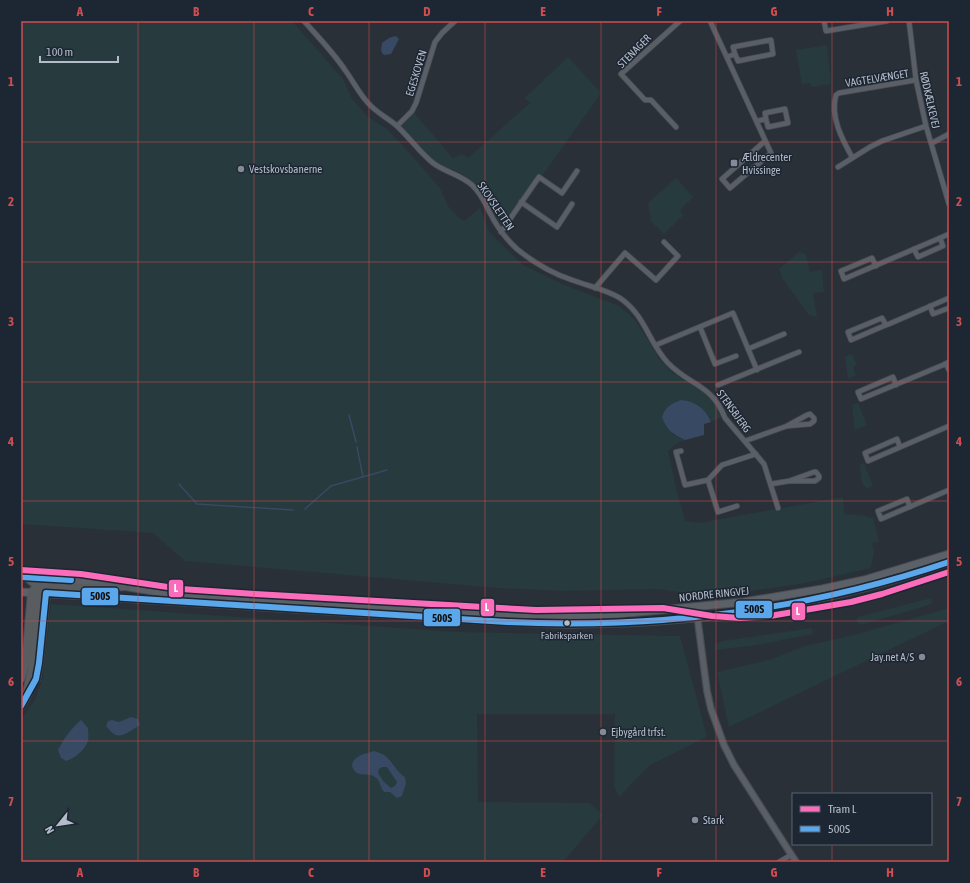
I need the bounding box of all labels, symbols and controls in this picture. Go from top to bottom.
text: A [76,4,84,19]
text: B [193,4,200,19]
text: C [308,4,314,19]
text: D [423,4,431,19]
text: E [540,4,546,19]
text: F [656,4,662,19]
text: G [771,4,778,19]
text: H [886,4,894,19]
street label: STENAGER [615,32,653,70]
scale bar [40,38,118,64]
text: 100 m [46,45,73,59]
street label: EGESKOVEN [403,48,429,98]
street label: VAGTELVÆNGET [844,67,910,89]
street label: RØDKÆLKEVEJ [918,70,942,130]
text: 1 [8,74,14,89]
text: 1 [956,74,962,89]
place label: Ældrecenter Hvissinge [742,151,792,176]
marker: Ældrecenter Hvissinge [729,158,739,168]
place label: Vestskovsbanerne [249,163,322,175]
marker: Vestskovsbanerne [236,164,246,174]
street label: SKOVSLETTEN [475,180,517,232]
text: 2 [8,194,14,209]
text: 2 [956,194,962,209]
text: 3 [8,314,14,329]
text: 3 [956,314,962,329]
street label: STENSBJERG [714,387,754,435]
text: 4 [7,434,14,449]
text: 4 [955,434,962,449]
text: 5 [8,554,14,569]
text: 5 [956,554,962,569]
line badge: L [168,579,184,598]
text: L [174,582,179,594]
street label: NORDRE RINGVEJ [678,584,750,604]
line badge: 500S [81,587,119,606]
text: 500S [90,590,110,602]
line badge: L [480,598,495,617]
line badge: 500S [735,600,773,619]
text: L [485,601,490,613]
line badge: L [791,602,806,621]
text: 500S [744,603,764,615]
text: L [796,605,801,617]
line badge: 500S [423,608,461,627]
text: 500S [432,612,452,624]
marker: Fabriksparken [562,618,572,628]
place label: Fabriksparken [541,630,593,641]
place label: Jay.net A/S [870,651,914,663]
marker: Jay.net A/S [917,652,927,662]
text: 6 [8,674,14,689]
text: 6 [956,674,962,689]
place label: Ejbygård trfst. [611,726,666,738]
marker: Ejbygård trfst. [598,727,608,737]
legend [792,793,932,845]
text: 7 [8,794,14,809]
text: 7 [956,794,962,809]
text: Tram L [828,802,857,816]
north arrow [38,805,78,845]
place label: Stark [703,814,724,826]
marker: Stark [690,815,700,825]
text: 500S [828,822,850,836]
text: N [43,824,56,836]
text: A [76,865,84,880]
text: B [193,865,200,880]
text: C [308,865,314,880]
text: D [423,865,431,880]
text: E [540,865,546,880]
text: F [656,865,662,880]
text: G [771,865,778,880]
text: H [886,865,894,880]

